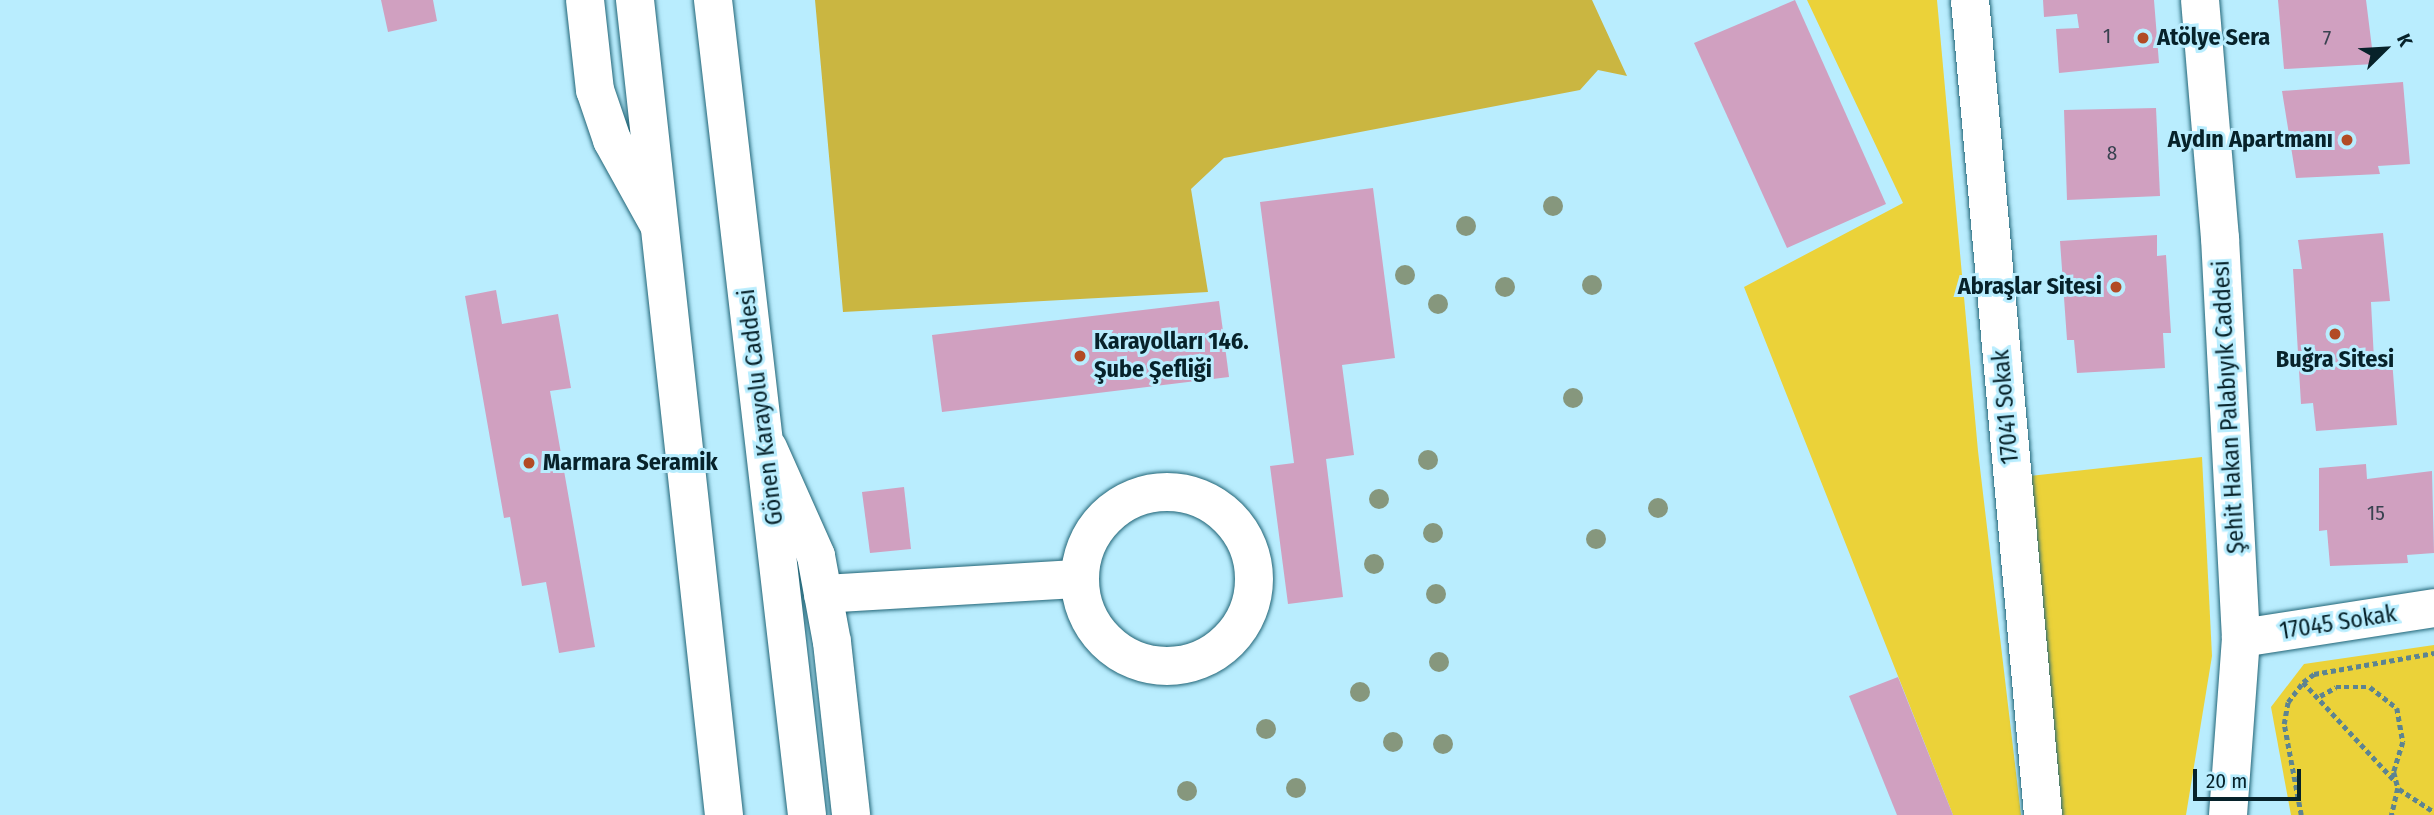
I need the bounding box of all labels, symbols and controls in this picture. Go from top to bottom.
north arrow [2350,14,2420,84]
house number: 1 [2103,23,2111,49]
place label: Atölye Sera [2157,24,2270,52]
house number: 7 [2323,25,2331,51]
marker: Atölye Sera [2135,30,2151,46]
text: K [2392,31,2417,50]
place label: Aydın Apartmanı [2168,126,2333,154]
marker: Aydın Apartmanı [2339,132,2355,148]
house number: 8 [2107,140,2117,166]
street label: Şehit Hakan Palabıyık Caddesi [2207,259,2251,555]
place label: Abraşlar Sitesi [1958,273,2102,301]
marker: Abraşlar Sitesi [2108,279,2124,295]
street label: Gönen Karayolu Caddesi [732,287,790,527]
marker: Buğra Sitesi [2327,326,2343,342]
place label: Karayolları 146. Şube Şefliği [1094,328,1249,384]
place label: Buğra Sitesi [2276,346,2394,374]
marker: Karayolları 146. Şube Şefliği [1072,348,1088,364]
street label: 17041 Sokak [1987,348,2025,466]
place label: Marmara Seramik [543,449,718,477]
marker: Marmara Seramik [521,455,537,471]
house number: 15 [2367,500,2385,526]
street label: 17045 Sokak [2278,600,2398,646]
scale bar [2196,756,2304,800]
text: 20 m [2206,768,2247,794]

